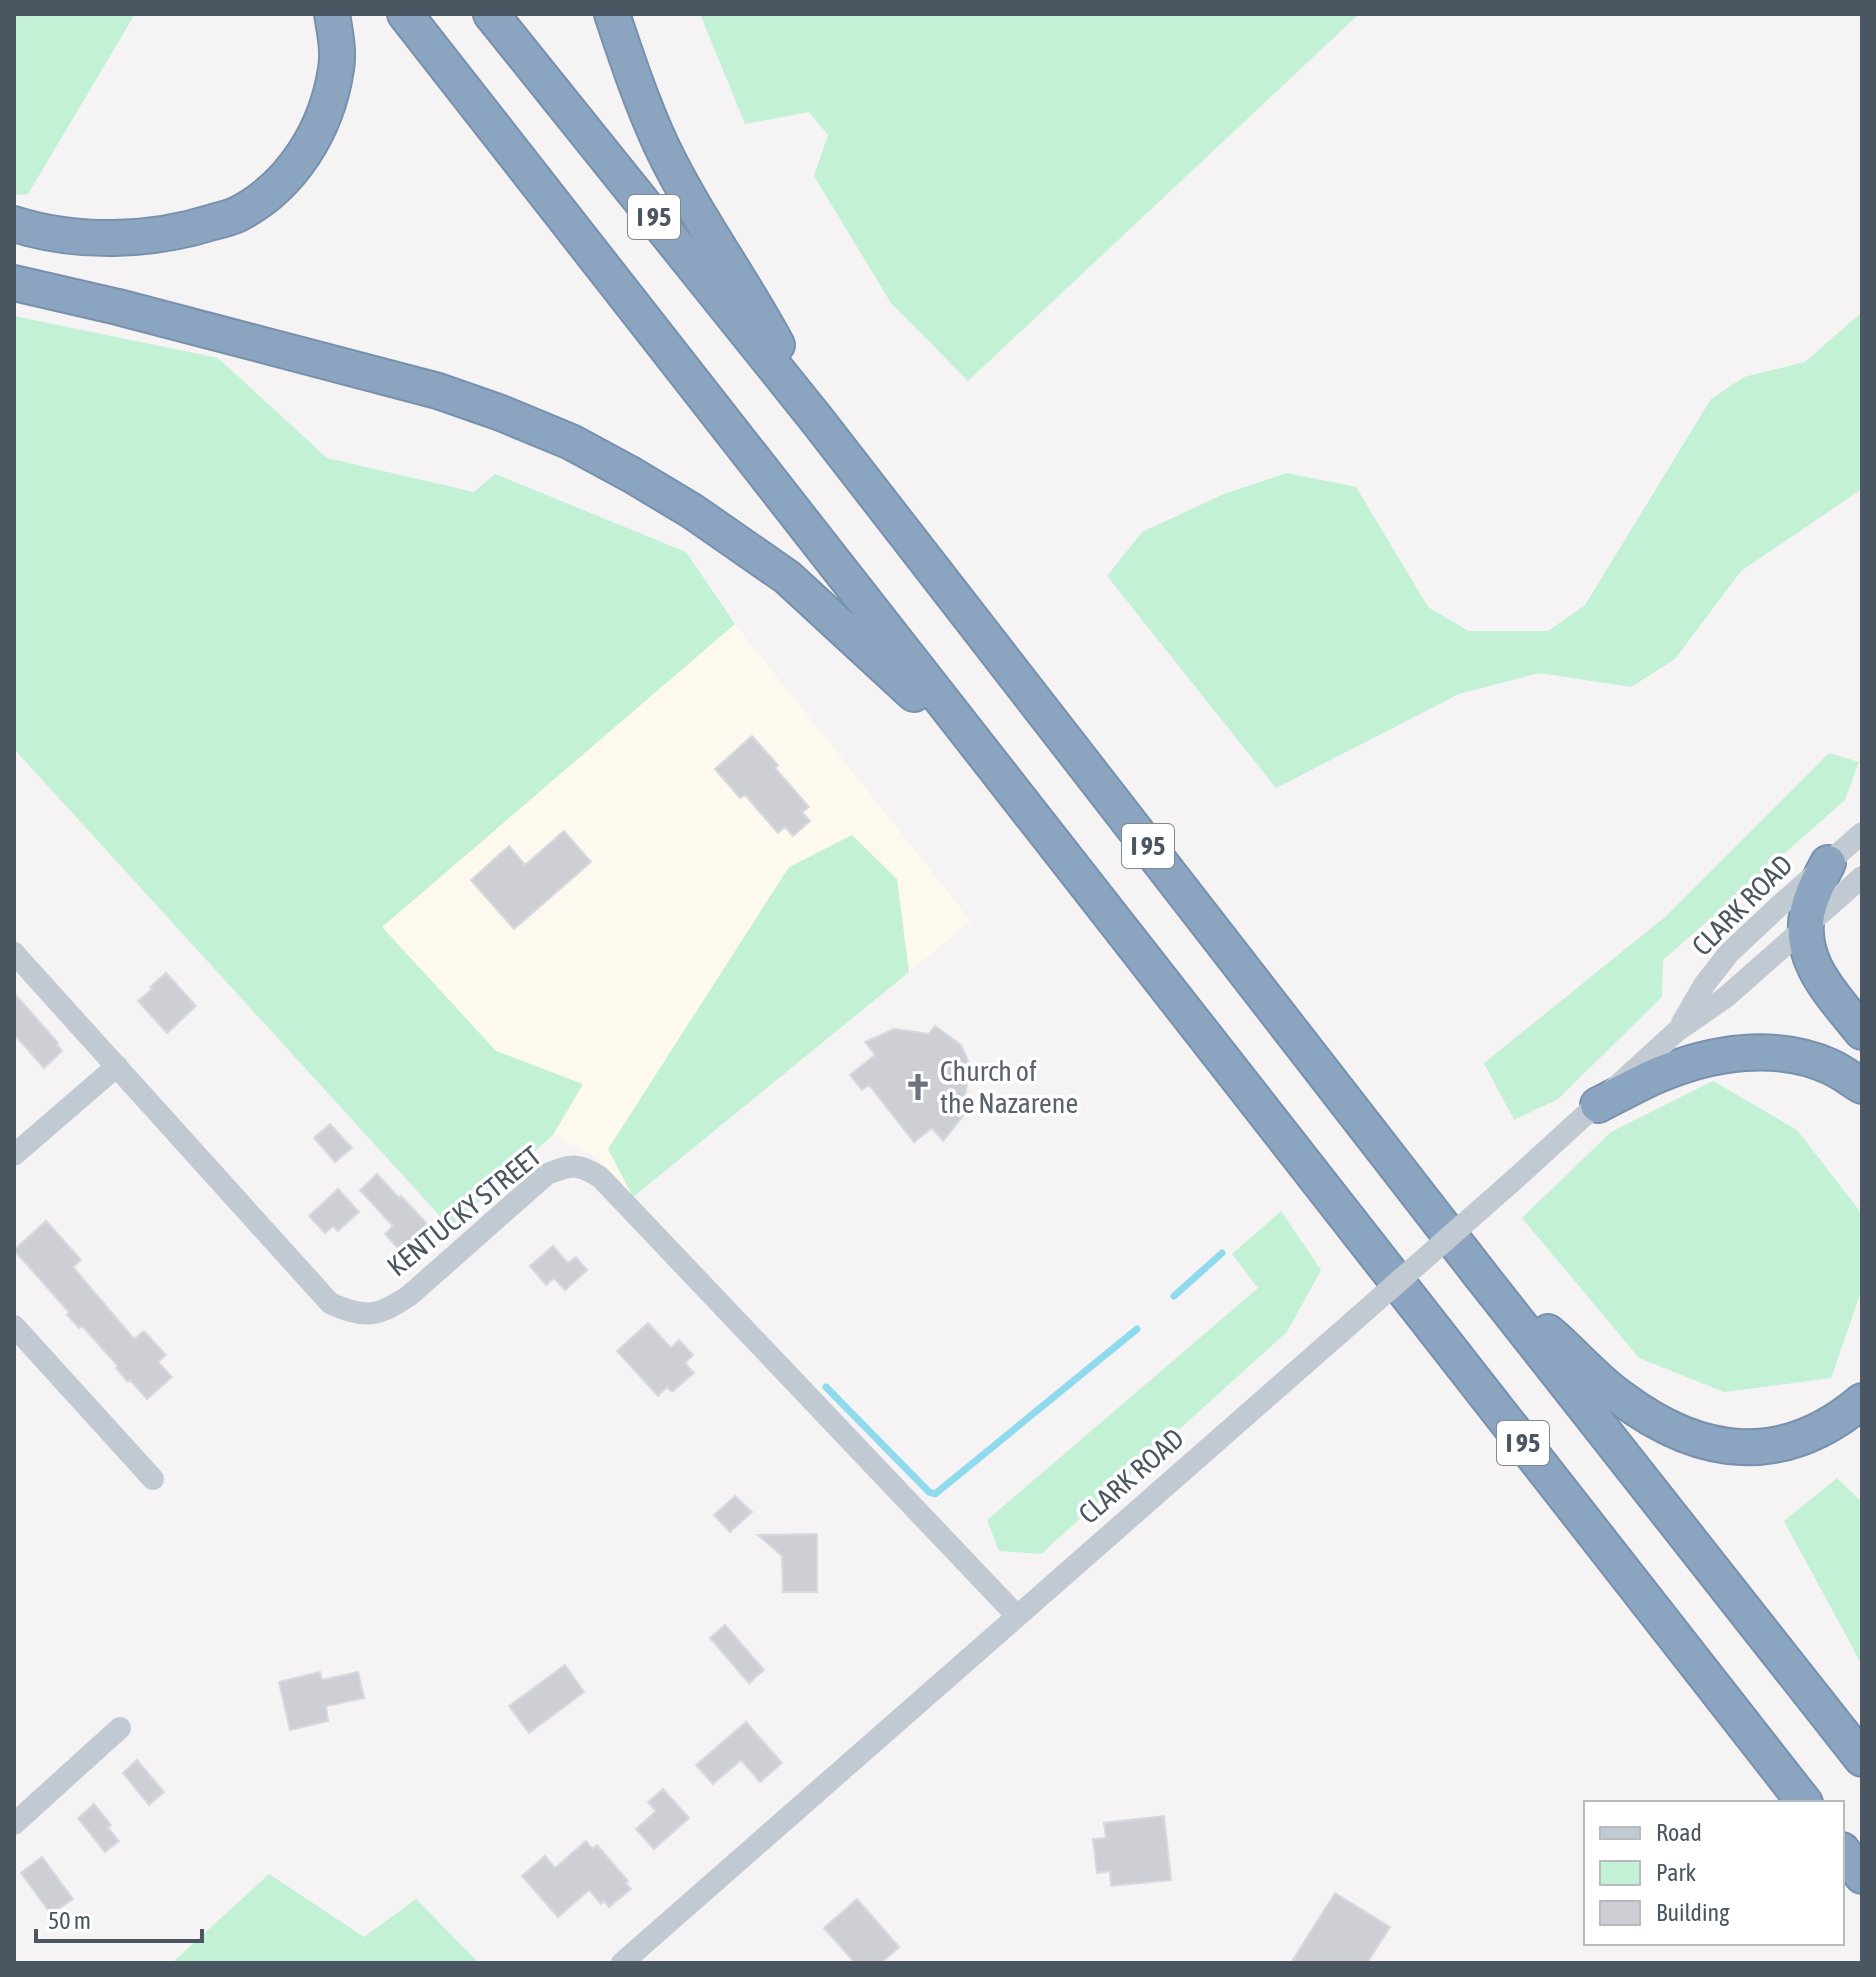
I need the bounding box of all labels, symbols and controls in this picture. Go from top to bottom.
road number: I 95 [628,195,680,239]
road number: I 95 [1122,824,1174,868]
street label: CLARK ROAD [1685,848,1799,962]
place label: Church of the Nazarene [940,1055,1078,1119]
church icon: Church of the Nazarene [903,1072,933,1102]
street label: KENTUCKY STREET [381,1139,547,1283]
road number: I 95 [1497,1421,1549,1465]
street label: CLARK ROAD [1072,1422,1190,1530]
legend [1584,1801,1844,1945]
text: Road [1656,1819,1702,1846]
text: Park [1656,1859,1697,1886]
scale bar [36,1893,202,1943]
text: Building [1656,1899,1730,1926]
text: 50 m [48,1907,91,1934]

